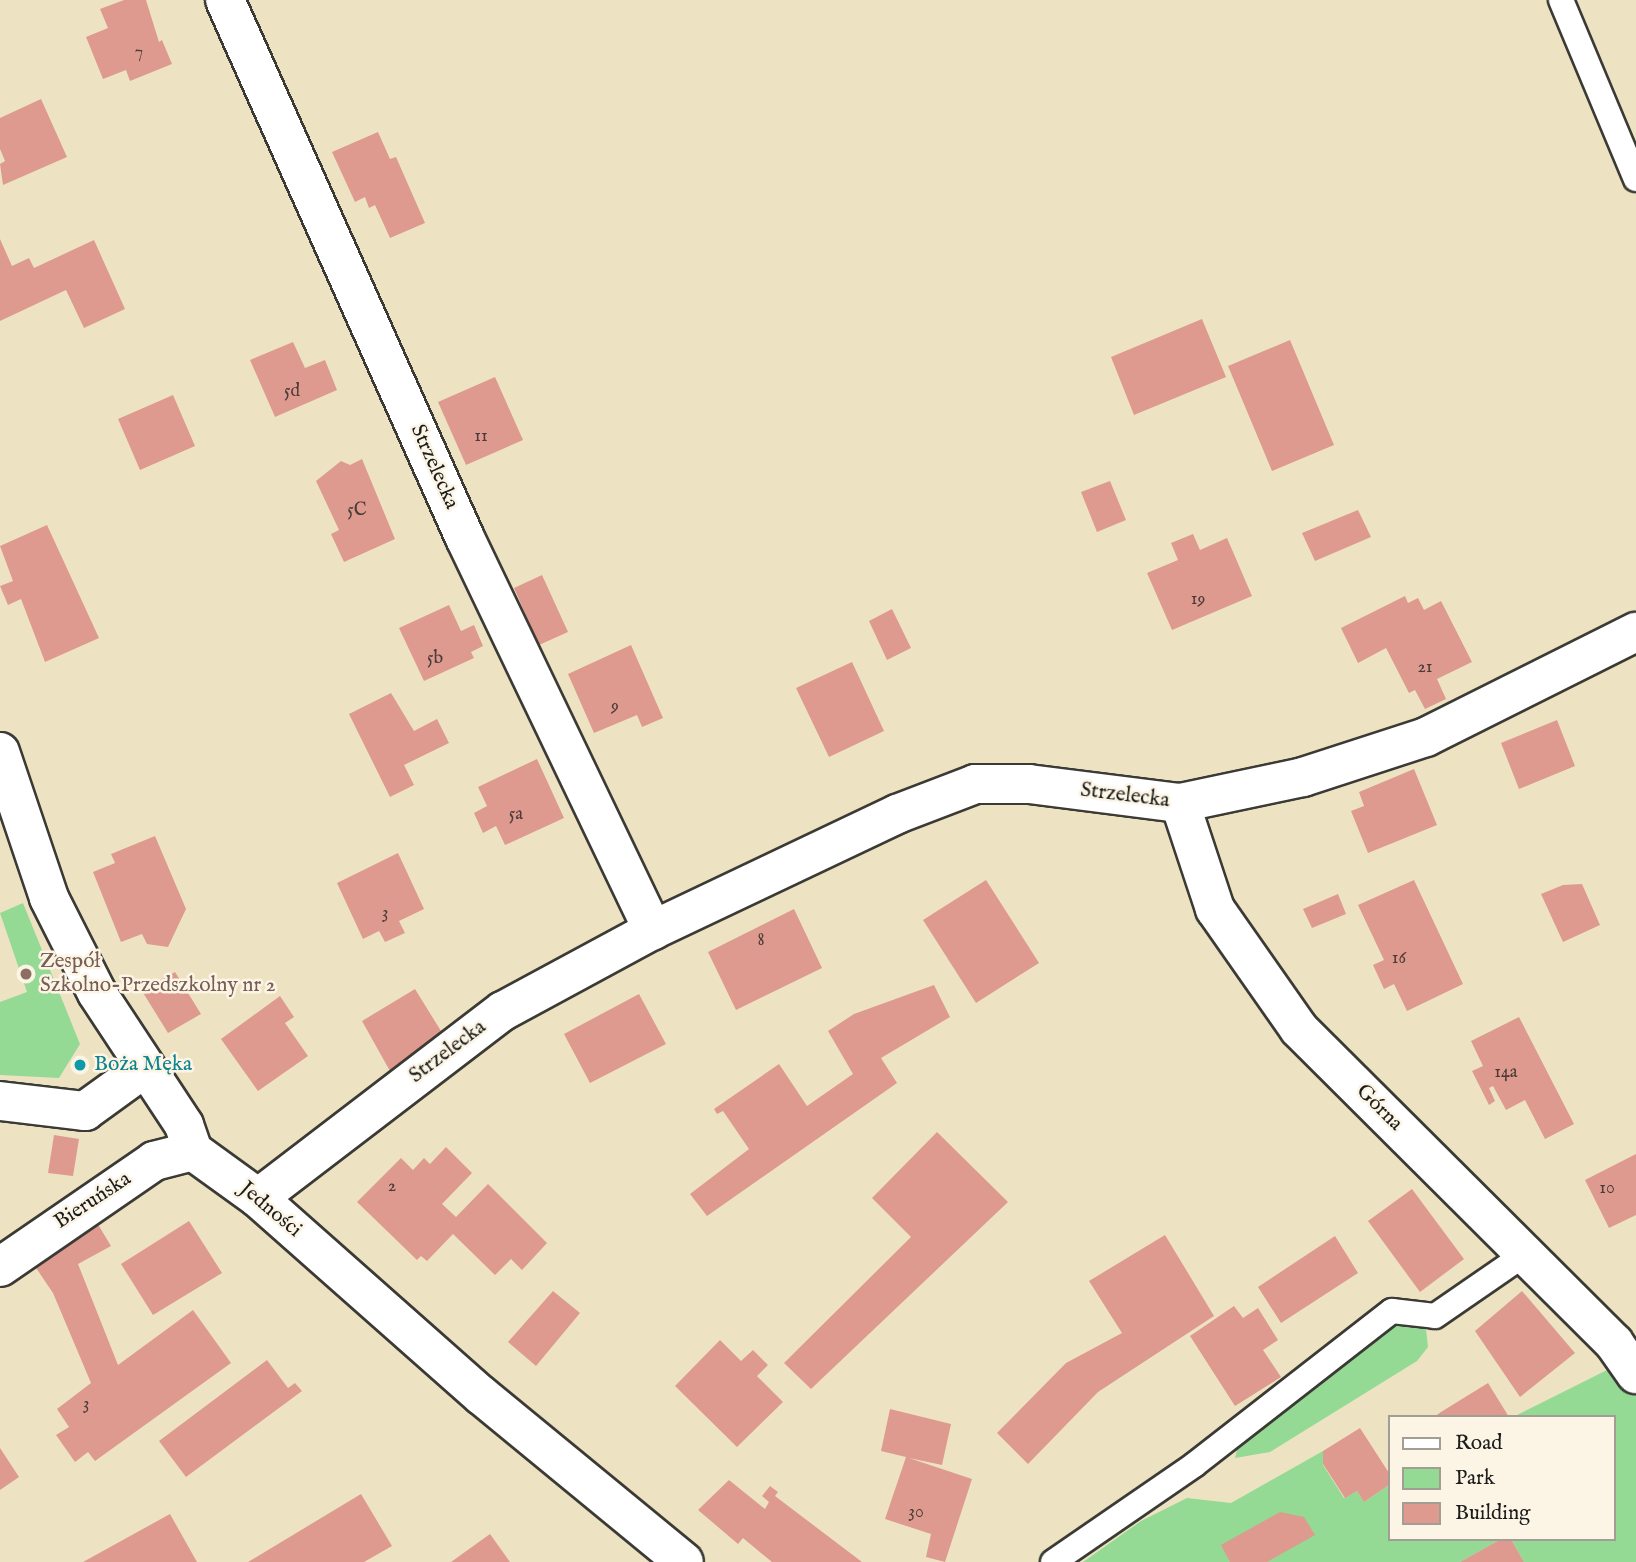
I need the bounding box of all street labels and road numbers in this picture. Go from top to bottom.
street label: Strzelecka [404,421,464,513]
street label: Strzelecka [1079,778,1171,814]
street label: Strzelecka [405,1015,491,1089]
street label: Górna [1350,1079,1408,1137]
street label: Bieruńska [50,1167,136,1235]
street label: Jedności [234,1177,306,1243]

